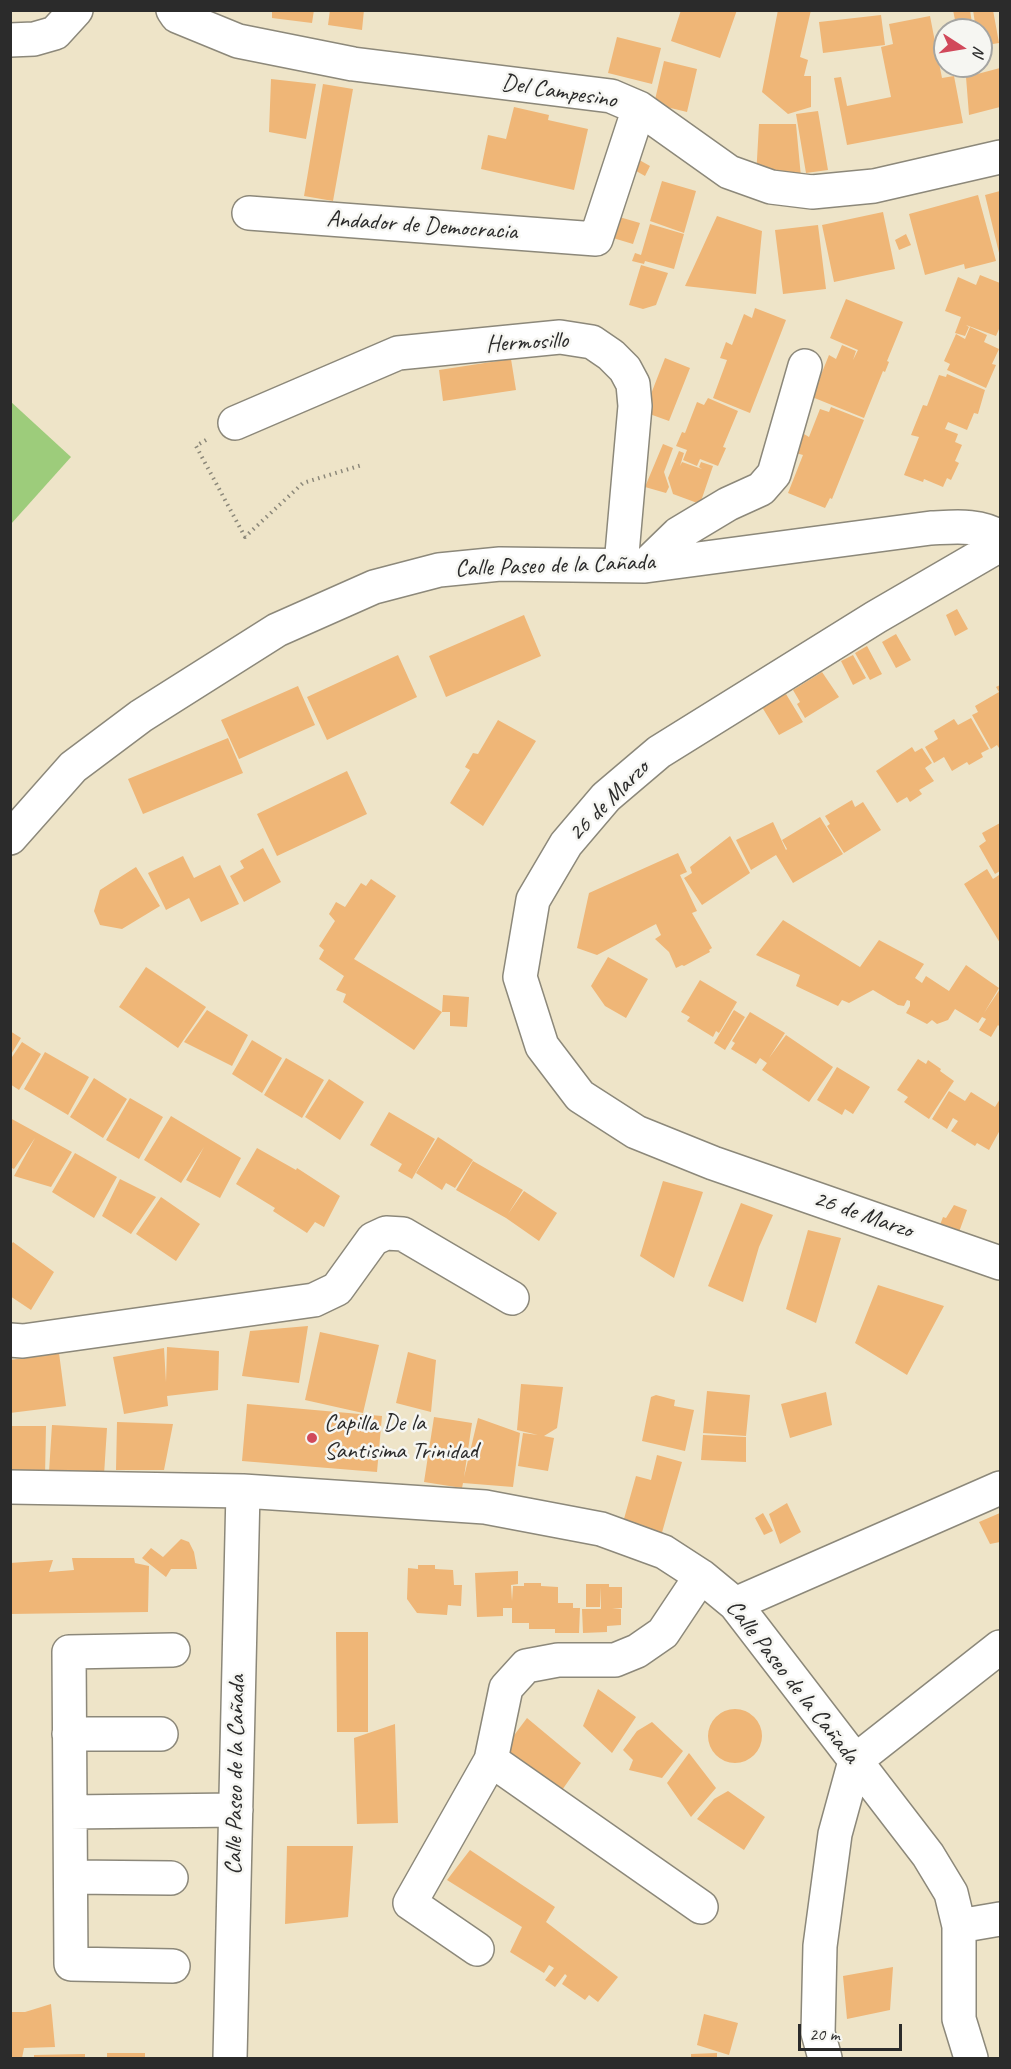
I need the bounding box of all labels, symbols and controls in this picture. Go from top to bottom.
north arrow [933,18,993,78]
text: N [968,44,989,58]
street label: Del Campesino [499,69,619,115]
street label: Andador de Democracia [326,205,518,247]
street label: Hermosillo [485,326,569,360]
street label: Calle Paseo de la Cañada [455,548,655,584]
street label: 26 de Marzo [562,754,656,848]
street label: 26 de Marzo [810,1185,916,1245]
place label: Capilla De la Santisima Trinidad [324,1410,478,1466]
marker: Capilla De la Santisima Trinidad [305,1431,319,1445]
street label: Calle Paseo de la Cañada [719,1594,865,1770]
street label: Calle Paseo de la Cañada [220,1675,252,1875]
scale bar [801,2012,904,2050]
text: 20 m [809,2023,840,2045]

